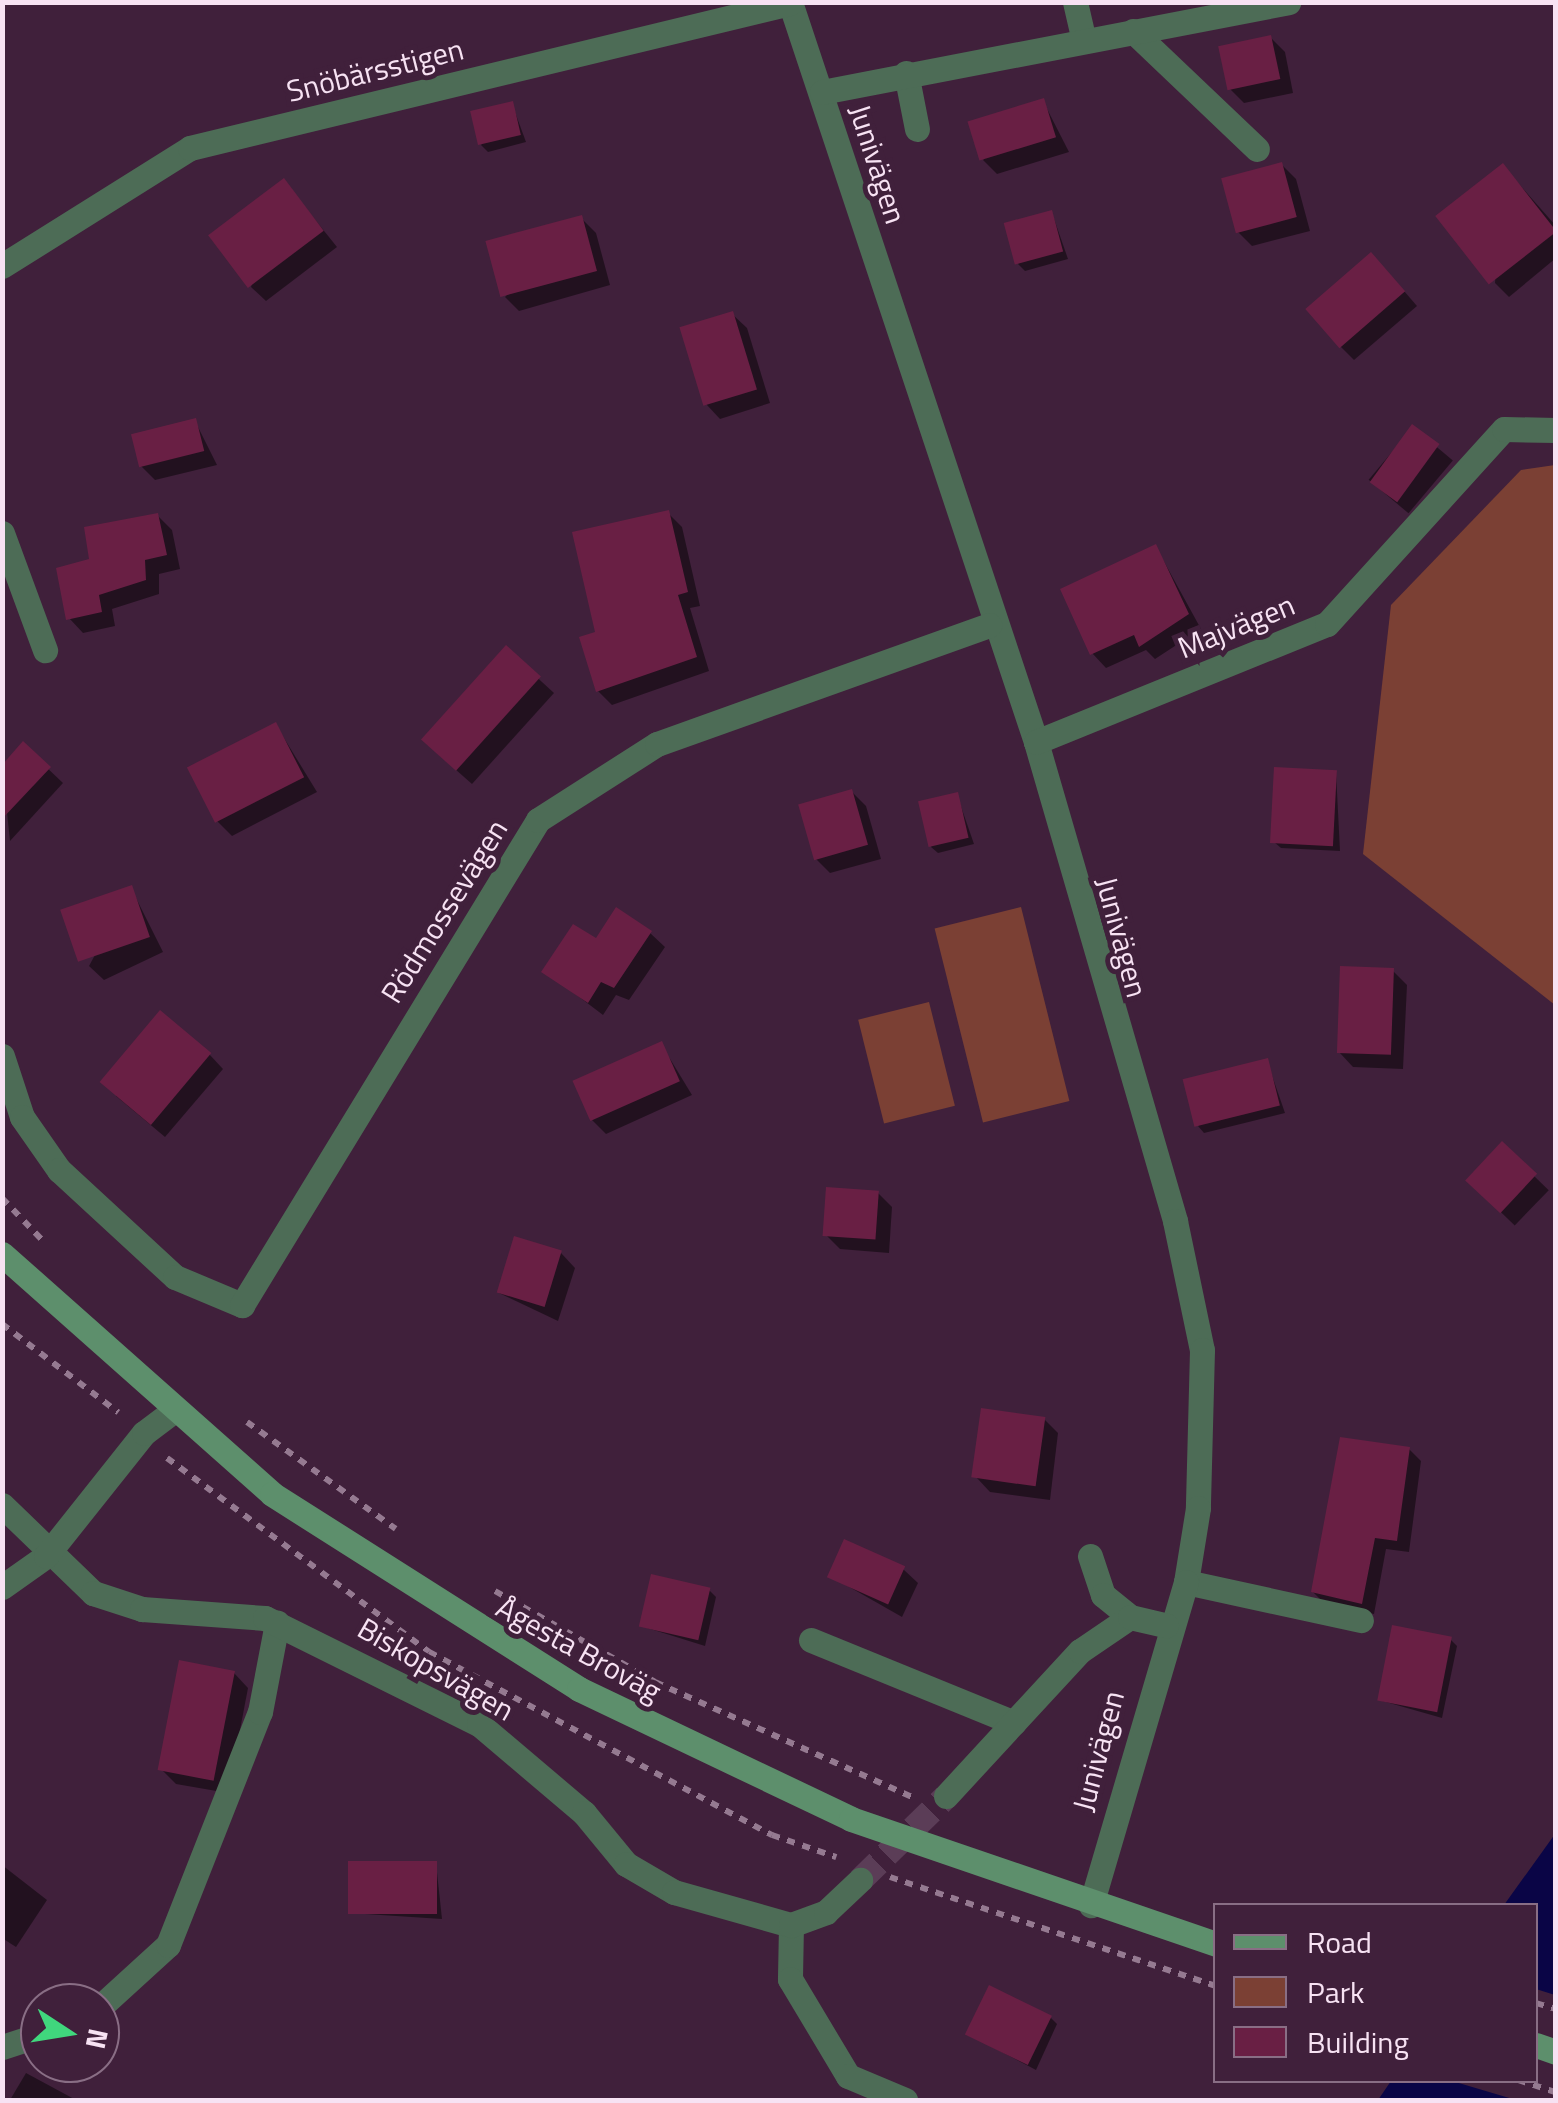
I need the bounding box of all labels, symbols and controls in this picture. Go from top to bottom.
street label: Snöbärsstigen [283,31,467,109]
street label: Junivägen [842,100,914,228]
street label: Majvägen [1172,586,1300,666]
street label: Rödmossevägen [373,813,515,1009]
street label: Junivägen [1089,873,1155,1001]
street label: Ågesta Broväg [490,1589,668,1709]
street label: Biskopsvägen [352,1610,520,1728]
street label: Junivägen [1065,1687,1131,1815]
legend [1213,1903,1538,2083]
text: Road [1307,1919,1372,1965]
text: Park [1307,1969,1364,2015]
north arrow [20,1983,120,2083]
text: Building [1307,2019,1409,2065]
text: N [75,2025,121,2053]

